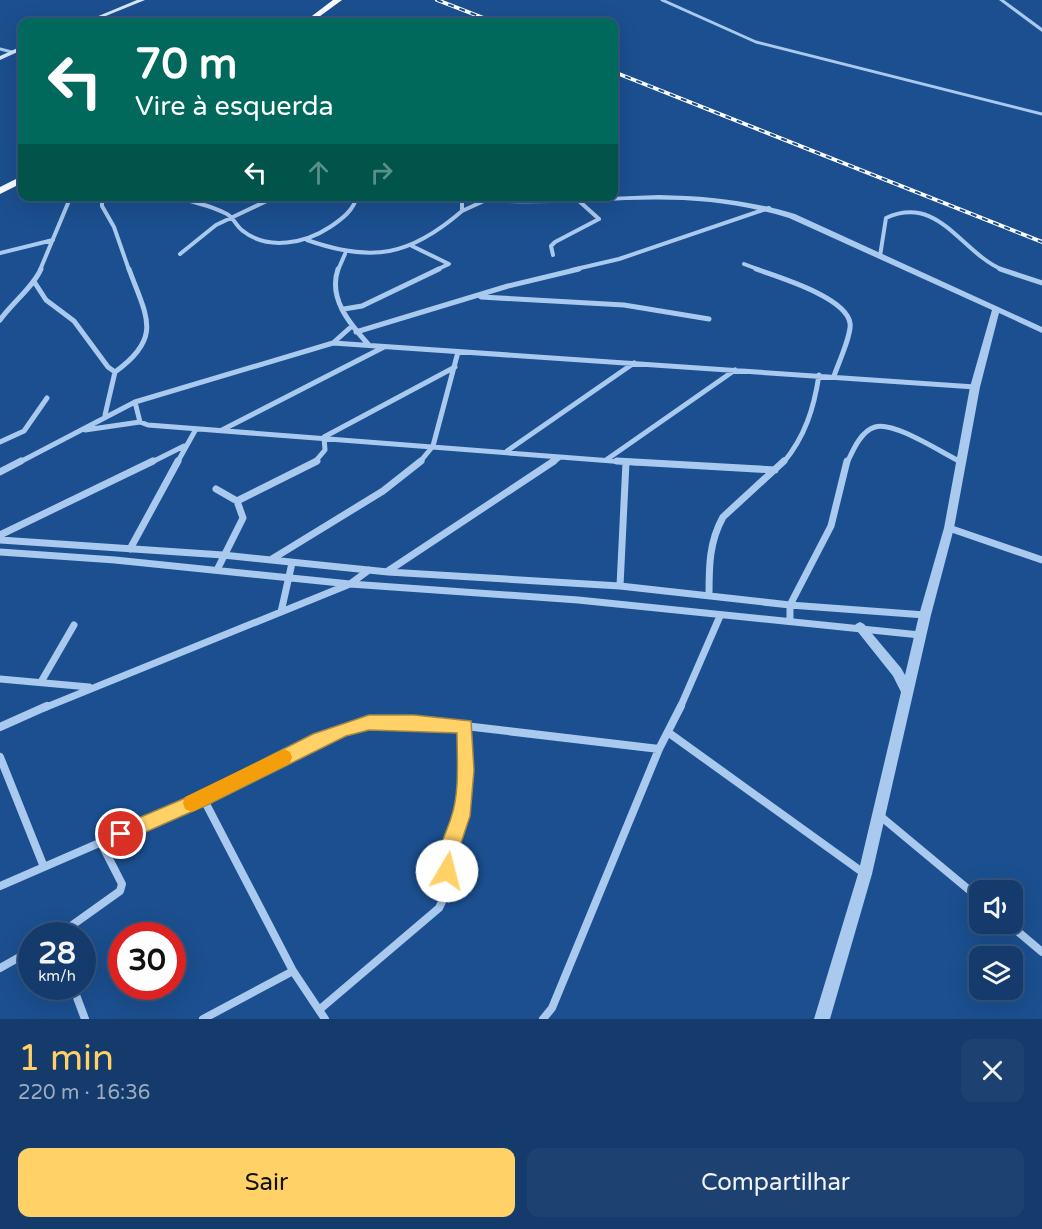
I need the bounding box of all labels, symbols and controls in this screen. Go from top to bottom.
text: 70 m [135,39,237,90]
icon: left [36,42,114,120]
text: Vire à esquerda [135,90,334,123]
icon: left [239,156,272,189]
icon: ahead [302,156,335,189]
icon: right [365,156,398,189]
pin [95,808,146,859]
icon: arrive [104,817,137,850]
position arrow [415,839,479,903]
map controls [969,880,1023,1000]
button: sound [969,880,1023,934]
speed limit sign: 30 [108,922,186,1000]
text: 28 [38,935,76,972]
button: layers [969,946,1023,1000]
text: km/h [38,967,76,985]
text: 1 min [18,1037,114,1080]
button: close [961,1039,1024,1102]
text: 220 m · 16:36 [18,1081,150,1105]
button: Sair [18,1148,515,1217]
button: Compartilhar [527,1148,1024,1217]

